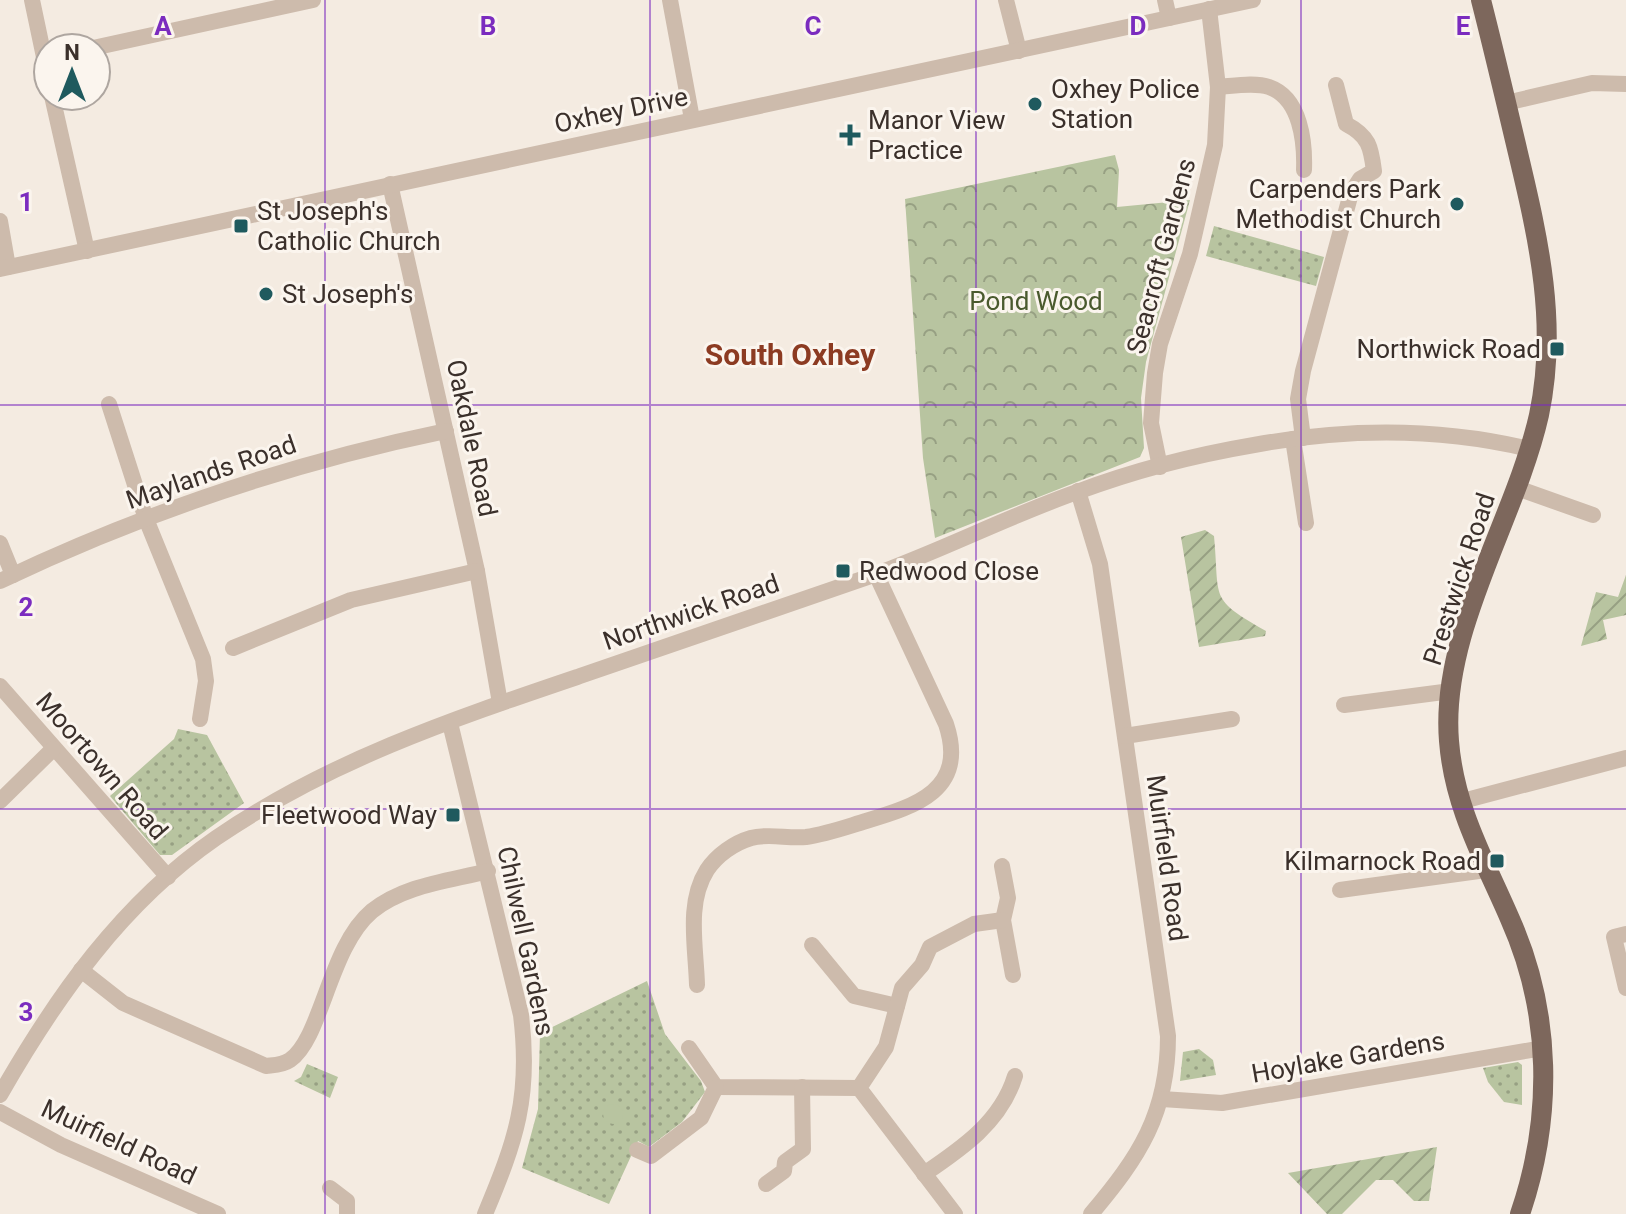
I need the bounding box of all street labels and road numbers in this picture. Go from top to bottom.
street label: Oxhey Drive [551,81,691,139]
street label: Seacroft Gardens [1120,155,1202,357]
street label: Oakdale Road [441,357,503,519]
street label: Maylands Road [122,429,300,515]
street label: Prestwick Road [1417,489,1501,669]
street label: Northwick Road [599,568,783,656]
street label: Moortown Road [30,686,174,846]
street label: Muirfield Road [1140,773,1194,943]
street label: Chilwell Gardens [491,844,561,1038]
street label: Hoylake Gardens [1249,1025,1447,1089]
street label: Muirfield Road [37,1093,201,1191]

